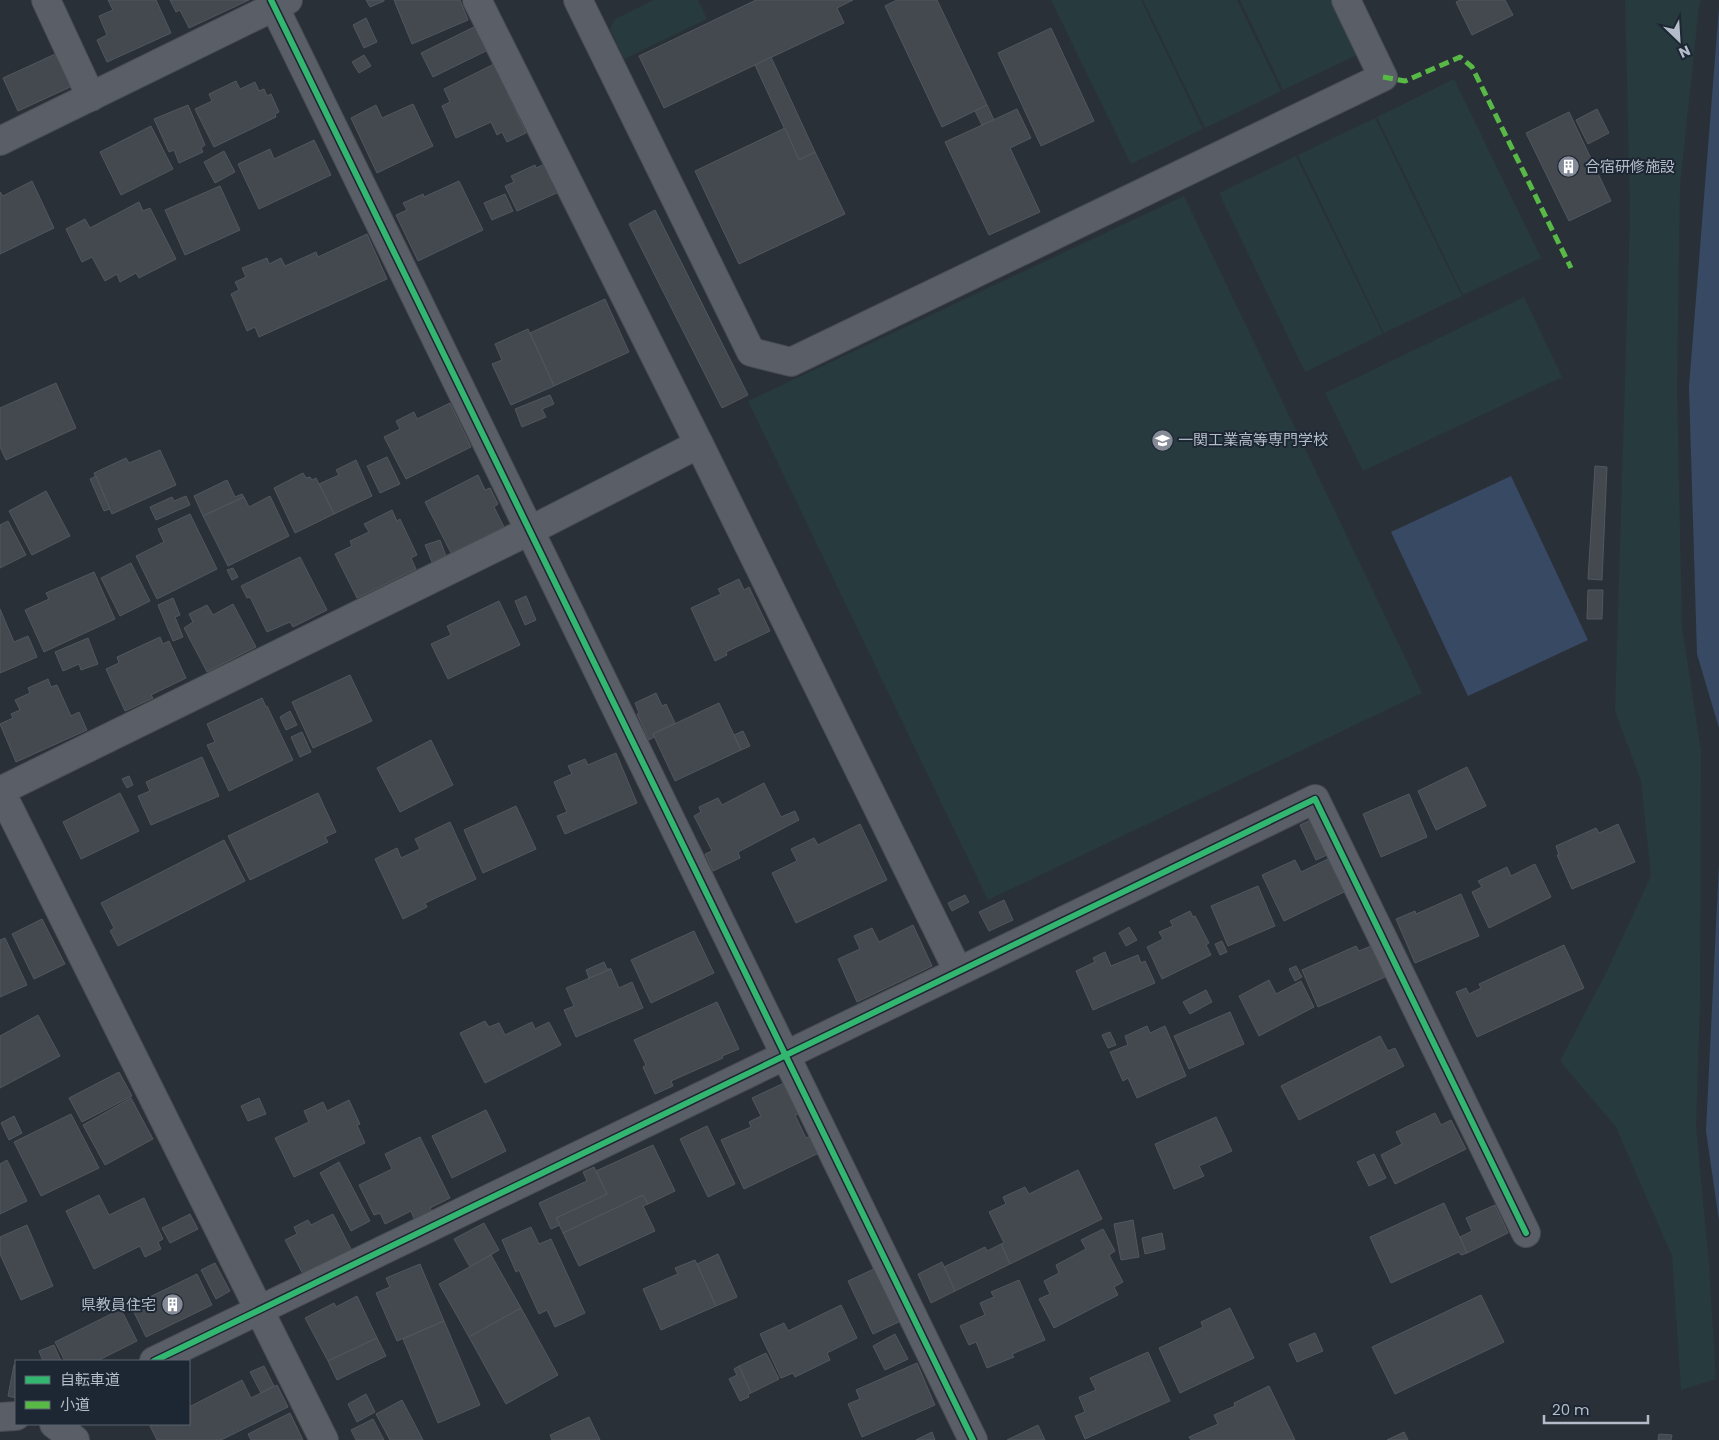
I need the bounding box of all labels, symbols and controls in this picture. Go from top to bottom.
north arrow [1654,15,1704,65]
text: N [1675,40,1693,63]
building icon: 合宿研修施設 [1557,155,1581,179]
place label: 合宿研修施設 [1585,156,1675,177]
school or university icon: 一関工業高等専門学校 [1150,428,1174,452]
place label: 一関工業高等専門学校 [1178,429,1328,450]
building icon: 県教員住宅 [160,1293,184,1317]
place label: 県教員住宅 [81,1294,156,1315]
legend [15,1360,190,1425]
text: 自転車道 [60,1369,120,1390]
scale bar [1544,1392,1648,1424]
text: 小道 [60,1394,90,1415]
text: 20 m [1552,1399,1590,1420]

